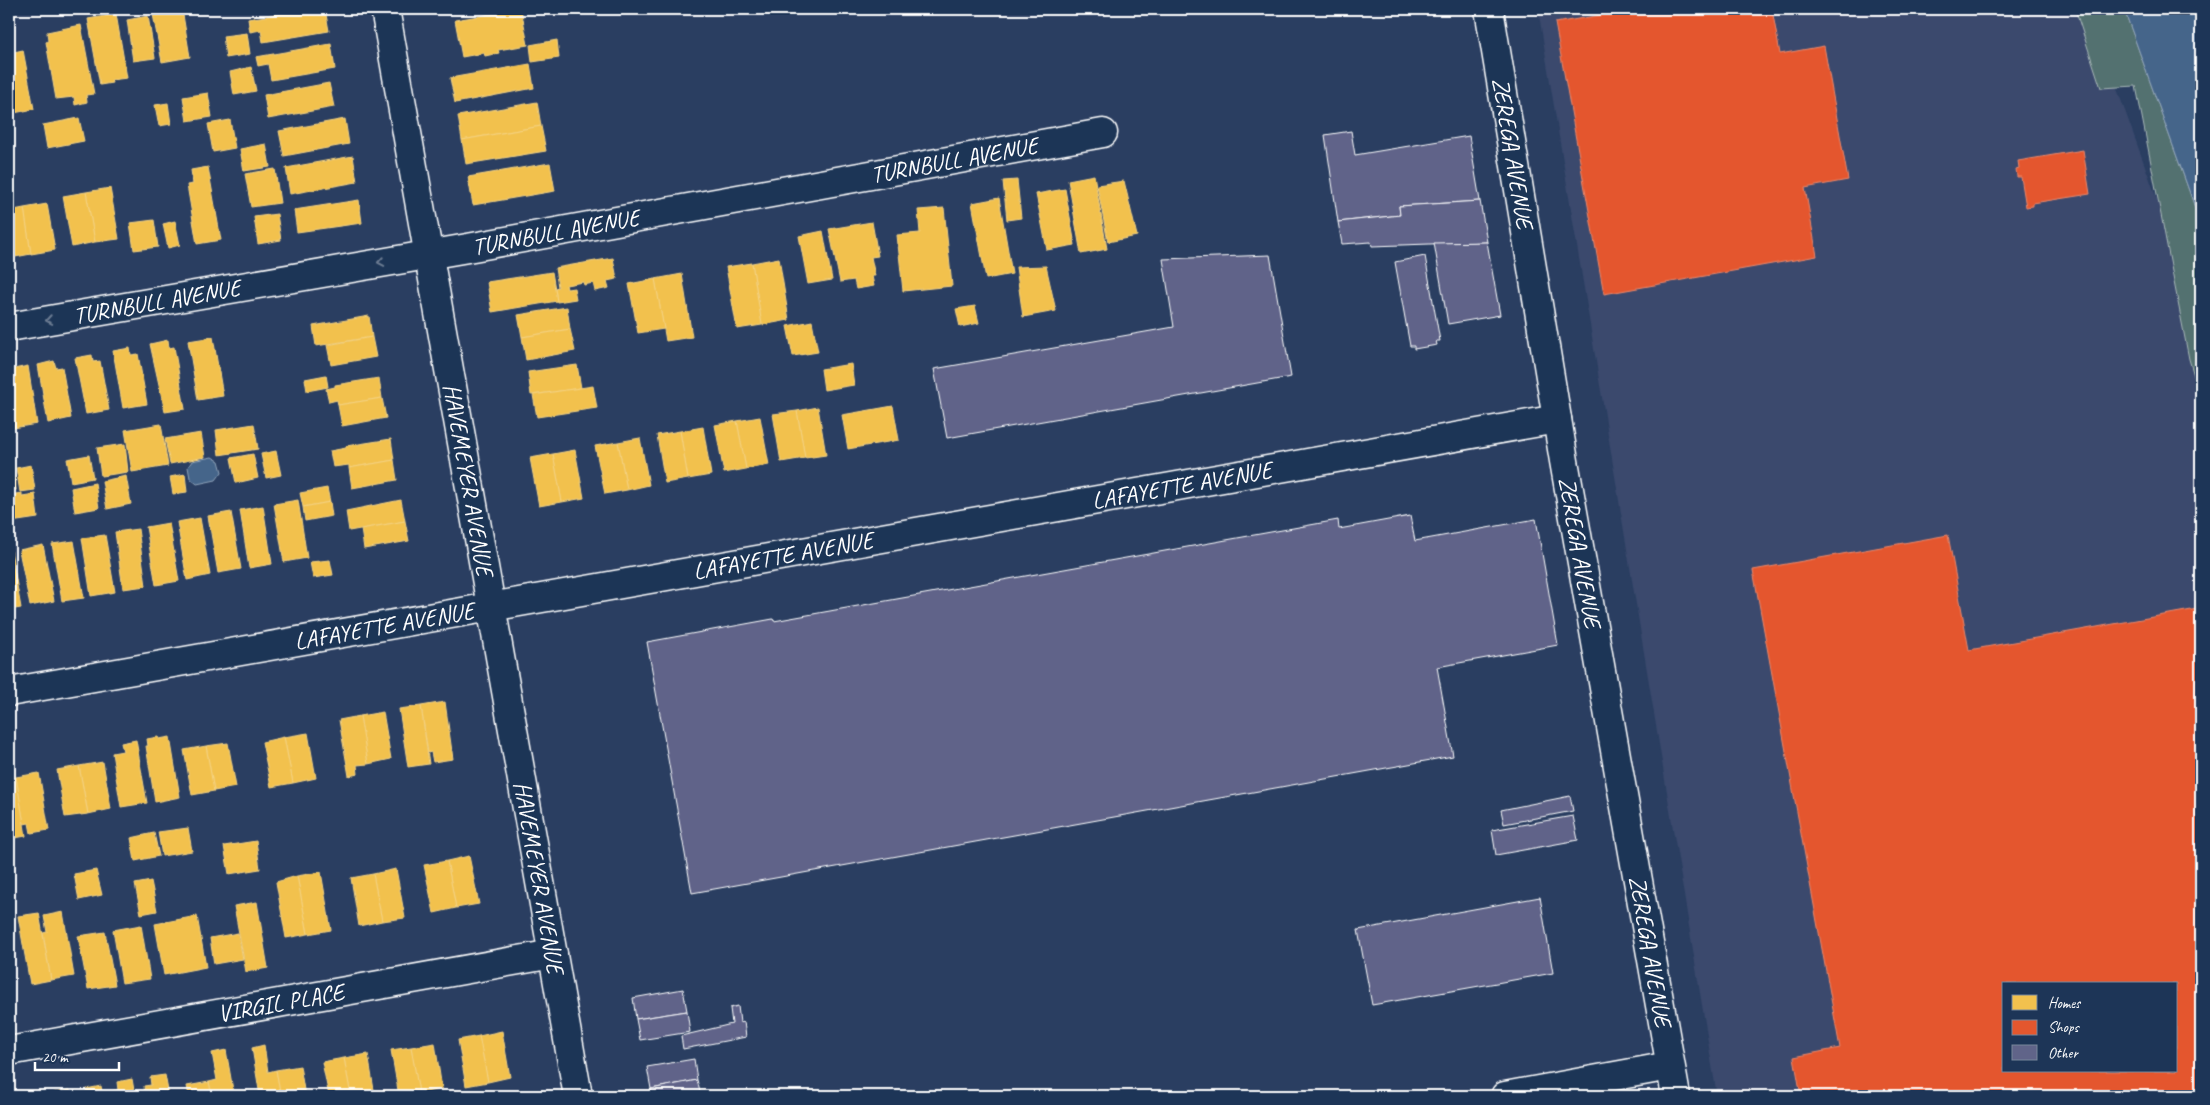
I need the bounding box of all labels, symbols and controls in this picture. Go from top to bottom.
street label: ZEREGA AVENUE [1486,75,1541,234]
street label: TURNBULL AVENUE [869,130,1043,190]
street label: TURNBULL AVENUE [470,202,644,262]
one-way arrow [377,257,386,267]
street label: TURNBULL AVENUE [71,272,245,331]
one-way arrow [45,315,53,325]
street label: HAVEMEYER AVENUE [437,381,501,581]
street label: LAFAYETTE AVENUE [1090,454,1277,516]
street label: ZEREGA AVENUE [1552,475,1609,633]
street label: LAFAYETTE AVENUE [691,524,878,586]
street label: LAFAYETTE AVENUE [292,595,479,656]
street label: HAVEMEYER AVENUE [507,779,571,979]
street label: ZEREGA AVENUE [1622,874,1679,1032]
street label: VIRGIL PLACE [215,976,349,1029]
legend [2002,982,2178,1072]
text: Homes [2048,994,2082,1013]
text: Shops [2048,1018,2081,1037]
scale bar [35,1040,119,1072]
text: Other [2048,1044,2079,1063]
text: 20 m [42,1048,69,1067]

